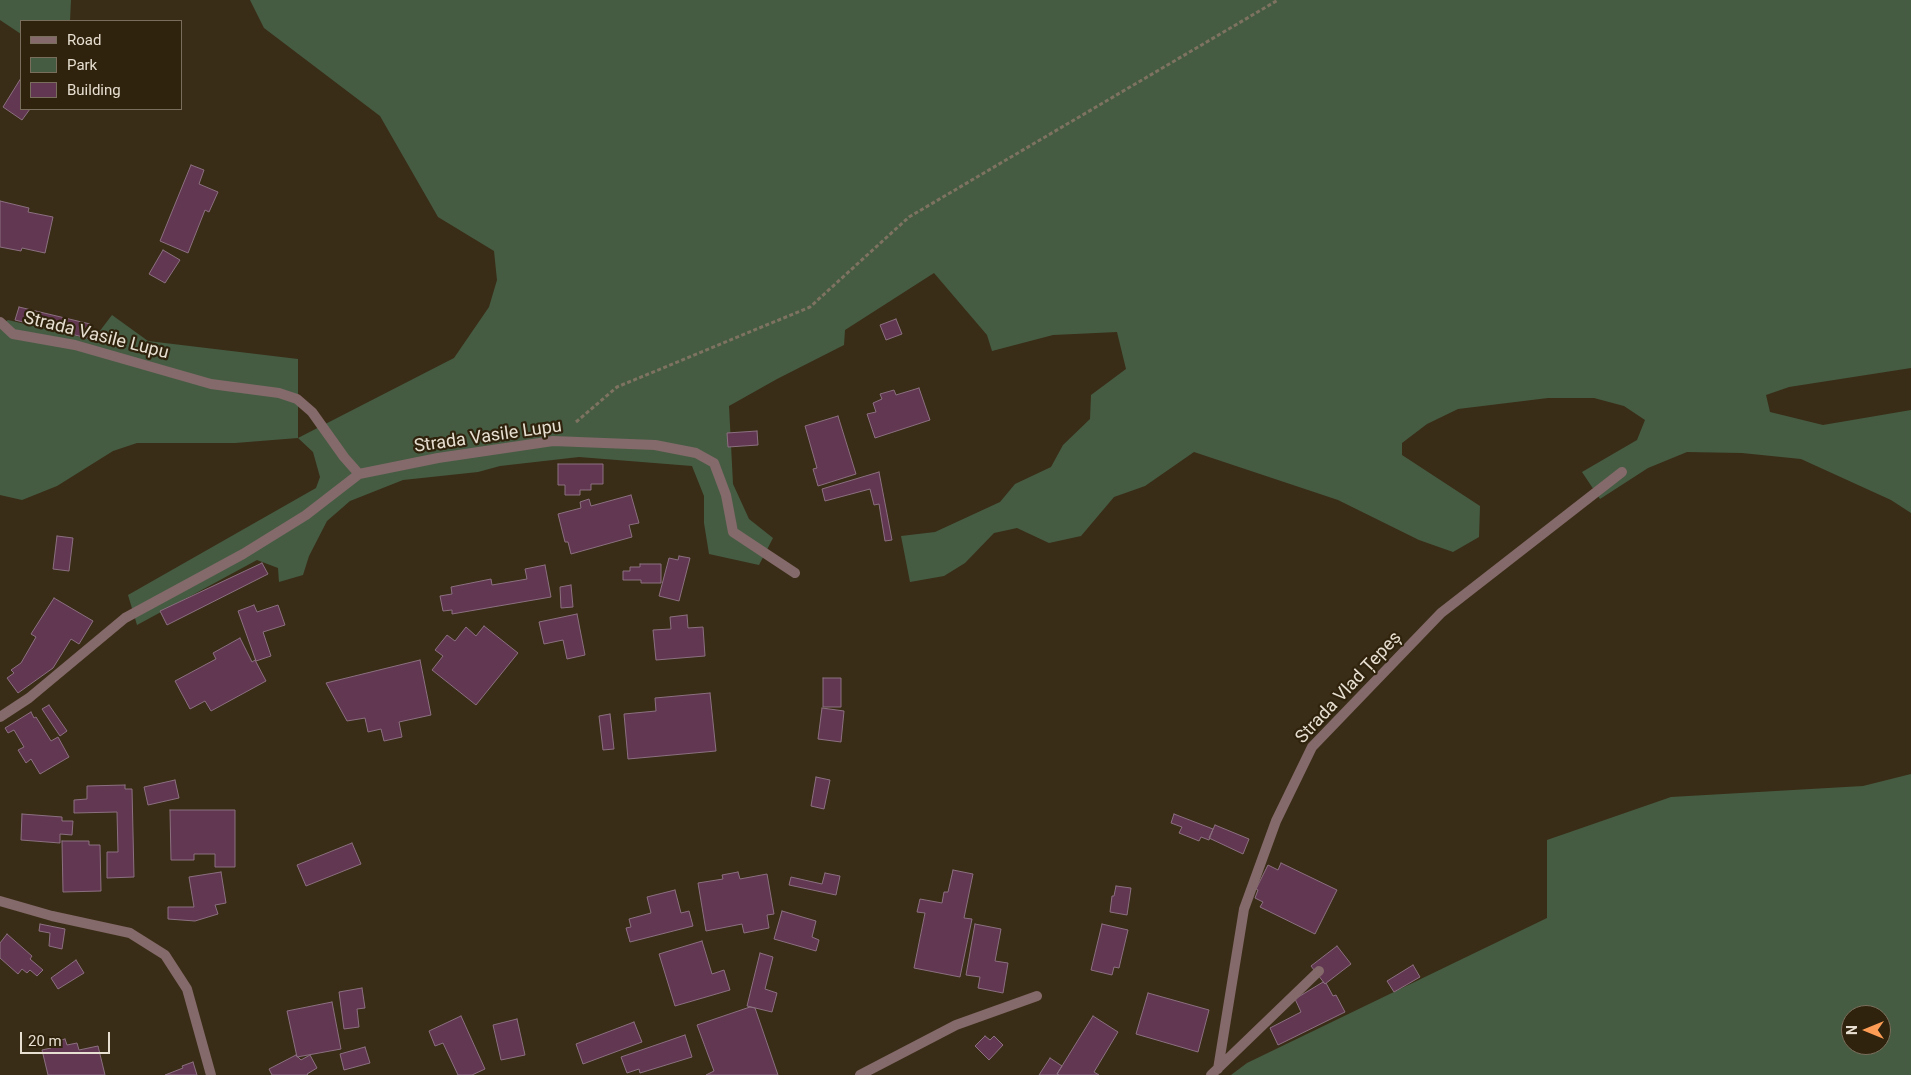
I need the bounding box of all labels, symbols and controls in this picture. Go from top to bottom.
legend [20,20,182,110]
text: Road [67,31,101,49]
text: Park [67,56,97,74]
text: Building [67,81,121,99]
street label: Strada Vasile Lupu [21,308,171,364]
street label: Strada Vasile Lupu [413,416,563,458]
street label: Strada Vlad Țepeș [1292,628,1406,748]
north arrow [1841,1005,1891,1055]
scale bar [22,1022,112,1054]
text: N [1844,1025,1860,1035]
text: 20 m [28,1032,62,1050]

